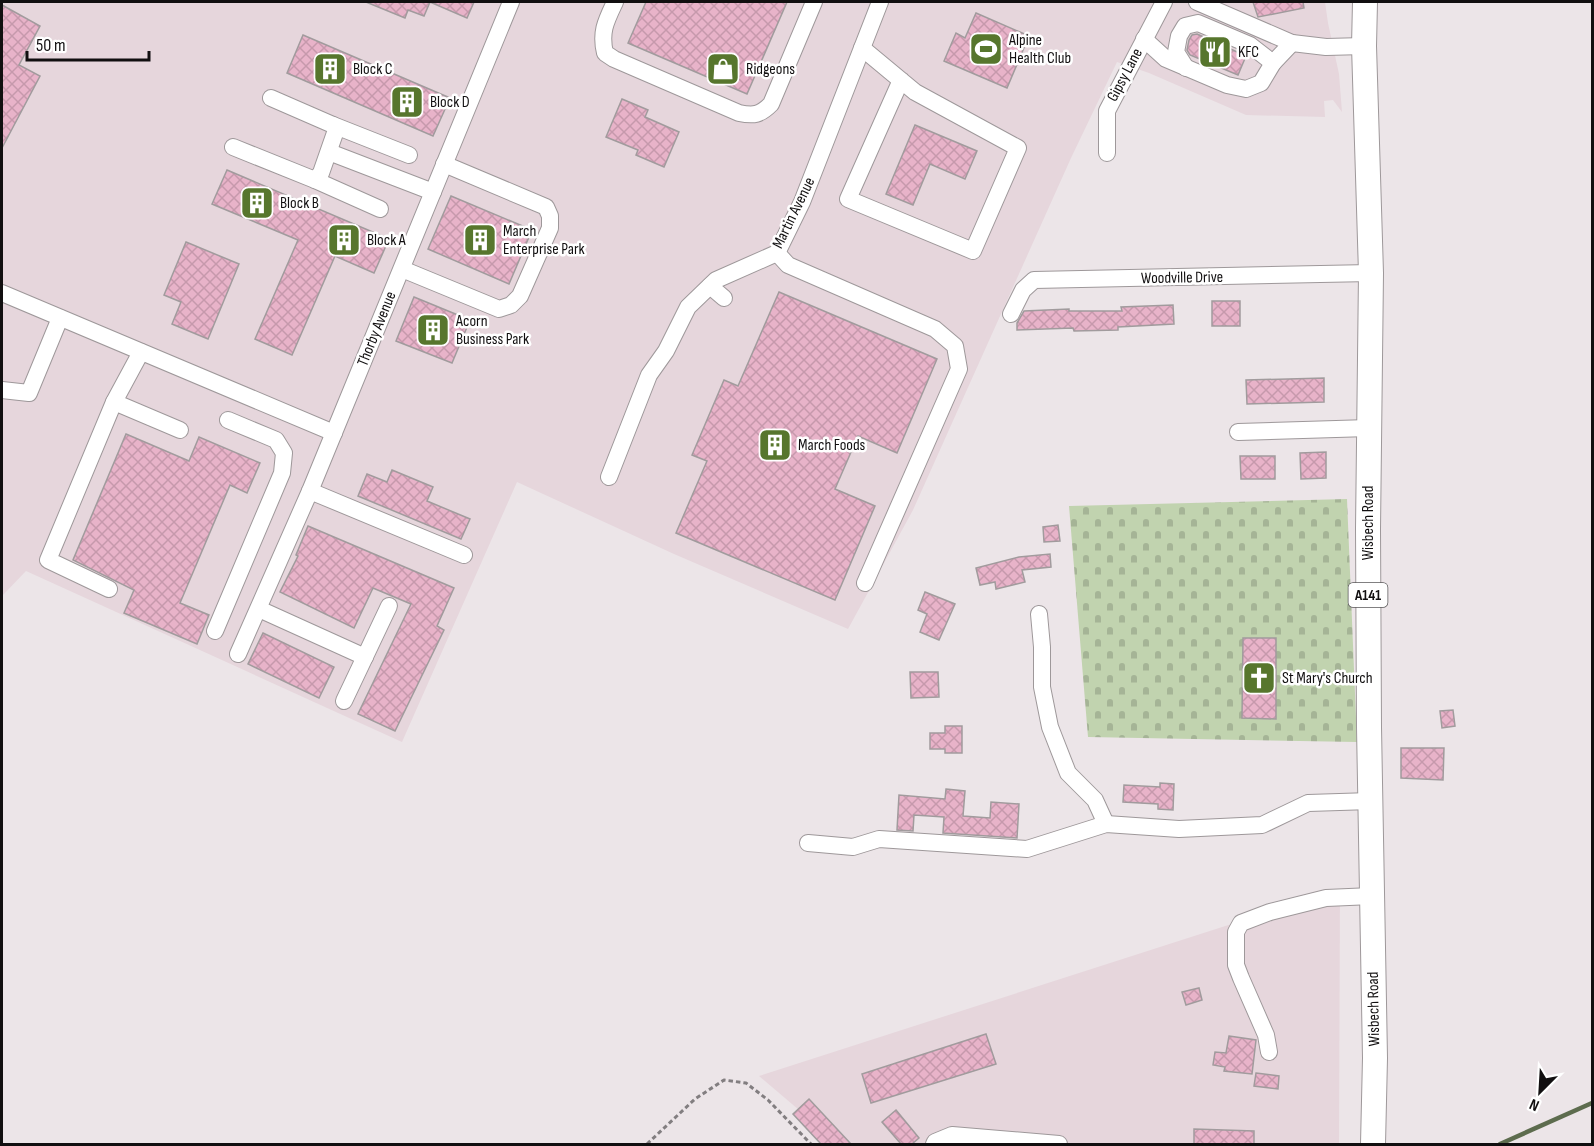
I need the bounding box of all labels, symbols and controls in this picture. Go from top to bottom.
scale bar [27,24,148,62]
sports icon: Alpine Health Club [968,31,1004,67]
place label: Alpine Health Club [1008,31,1071,68]
restaurant icon: KFC [1197,34,1233,70]
text: 50 m [36,35,66,56]
place label: KFC [1238,43,1259,62]
street label: Gipsy Lane [1103,45,1147,105]
building icon: Block C [312,51,348,87]
shop icon: Ridgeons [705,51,741,87]
place label: Block C [353,60,393,79]
place label: Ridgeons [746,60,795,79]
building icon: Block D [389,84,425,120]
place label: Block D [430,93,470,112]
street label: Martin Avenue [769,174,819,252]
building icon: Block B [239,185,275,221]
place label: Block B [280,194,319,213]
building icon: Block A [326,222,362,258]
building icon: March Enterprise Park [462,222,498,258]
place label: March Enterprise Park [503,222,585,259]
place label: Block A [367,231,406,250]
street label: Woodville Drive [1141,268,1223,288]
street label: Thorby Avenue [353,289,401,369]
building icon: Acorn Business Park [415,312,451,348]
place label: Acorn Business Park [455,312,529,349]
building icon: March Foods [757,427,793,463]
place label: March Foods [798,436,866,455]
street label: Wisbech Road [1359,486,1378,560]
road number: A141 [1348,583,1388,607]
church icon: St Mary's Church [1241,660,1277,696]
place label: St Mary's Church [1282,669,1373,688]
street label: Wisbech Road [1364,972,1384,1046]
north arrow [1510,1062,1570,1122]
text: N [1527,1094,1542,1115]

